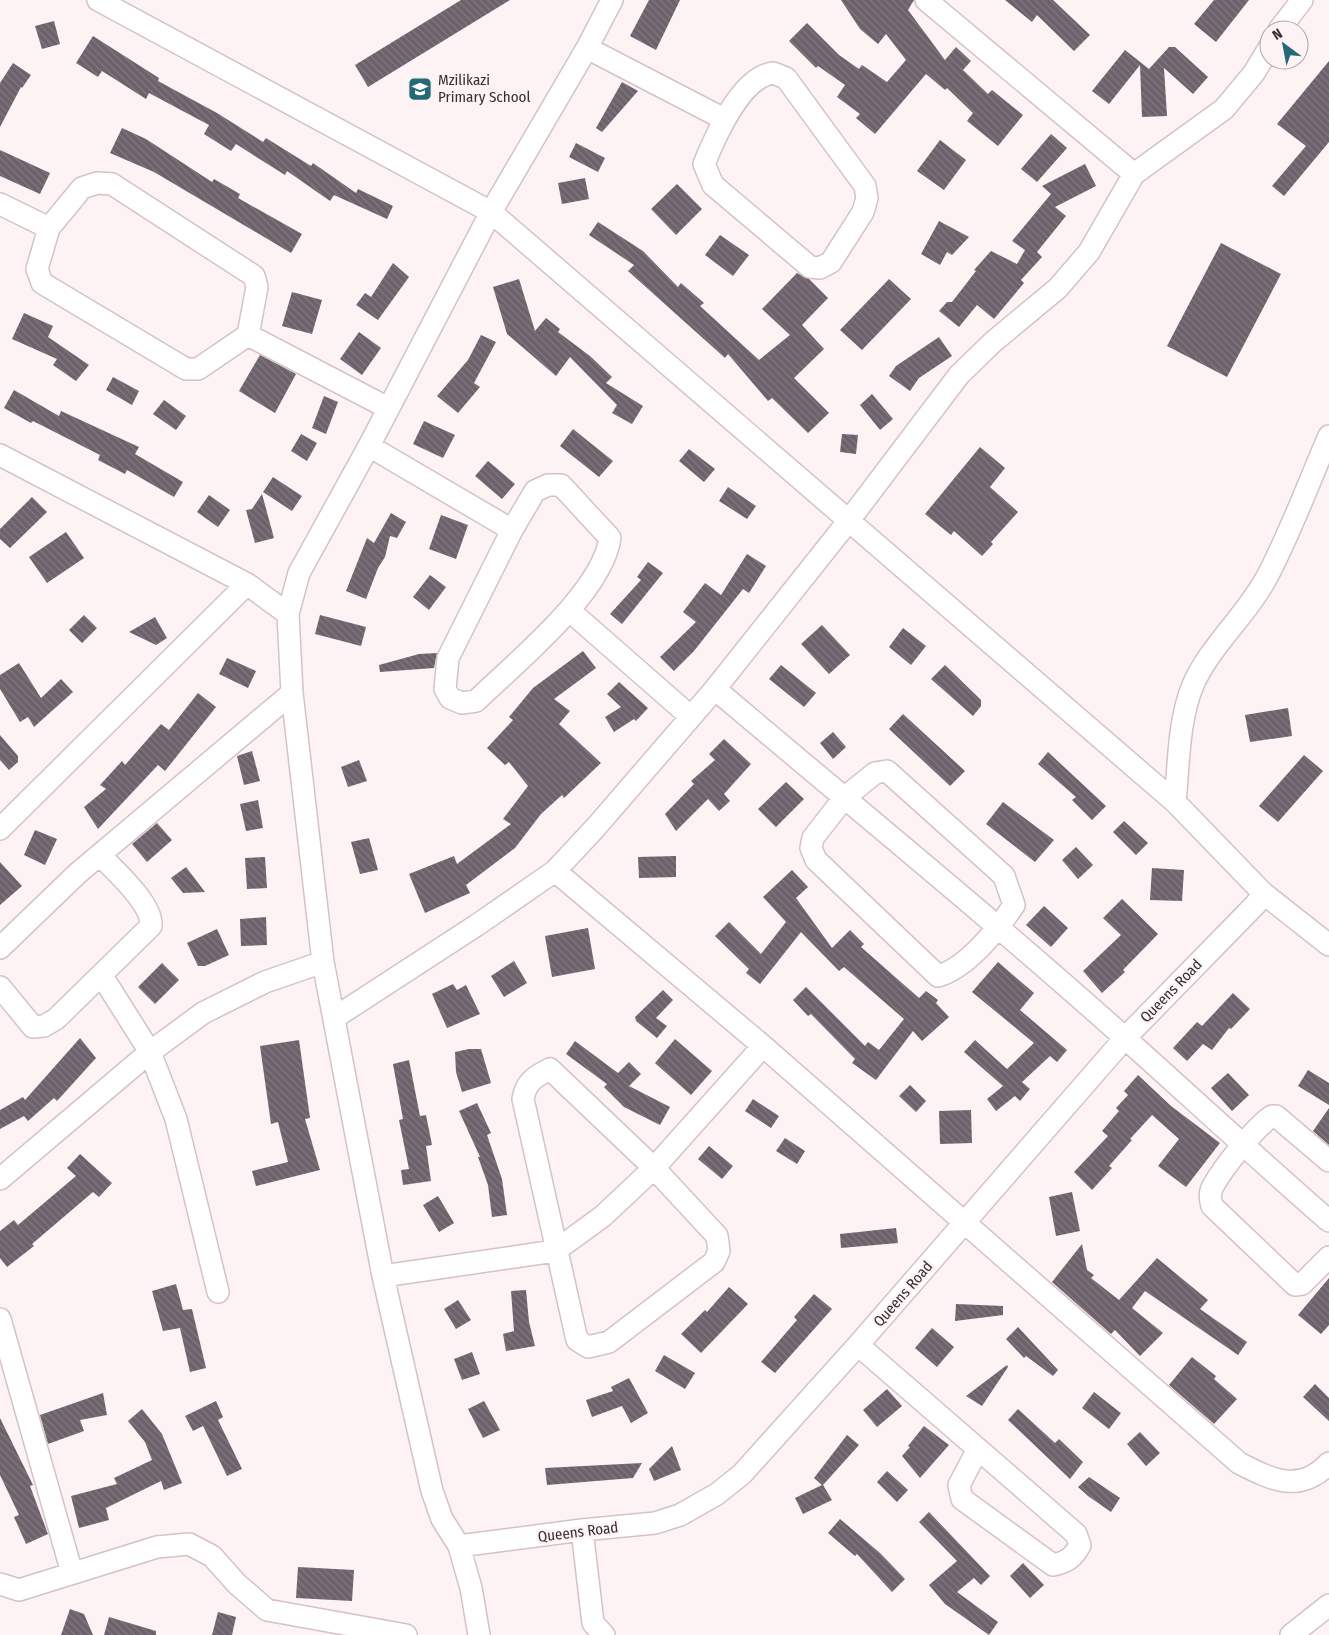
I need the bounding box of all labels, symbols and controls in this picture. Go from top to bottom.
north arrow [1259,20,1309,70]
text: N [1269,25,1285,44]
place label: Mzilikazi Primary School [438,71,530,106]
school or university icon: Mzilikazi Primary School [407,76,433,102]
street label: Queens Road [1136,956,1206,1026]
street label: Queens Road [870,1258,936,1330]
street label: Queens Road [537,1518,619,1546]

